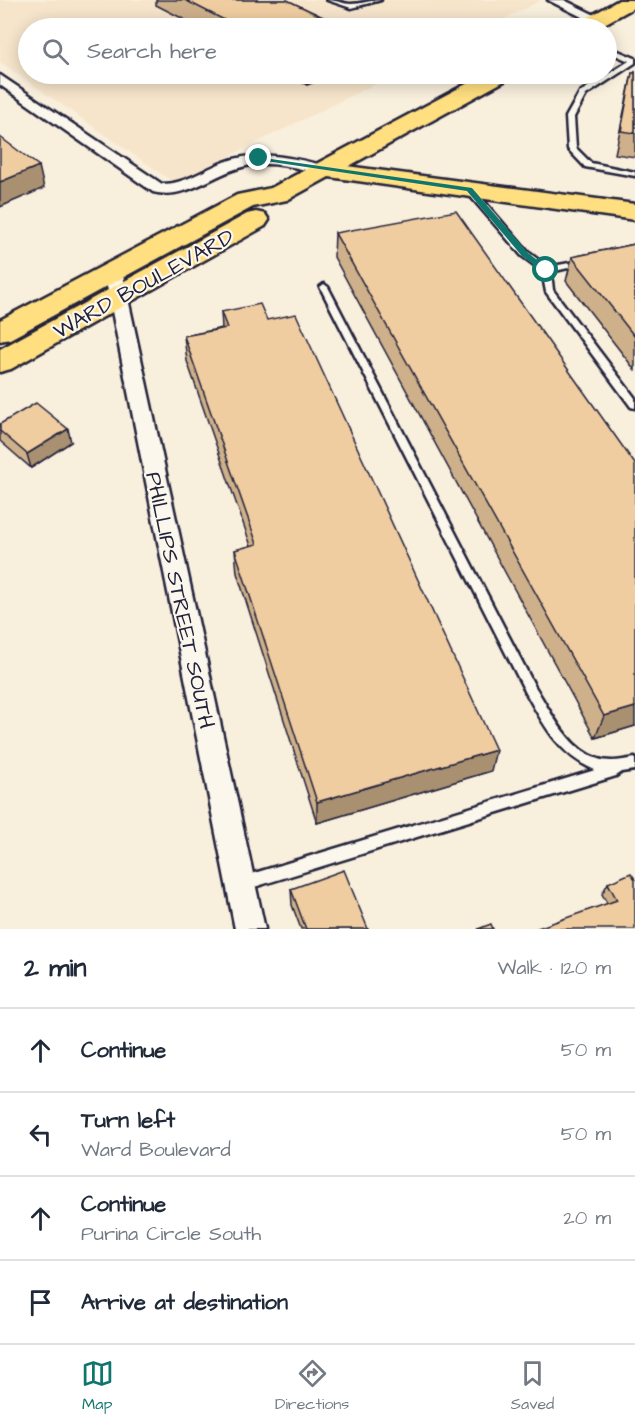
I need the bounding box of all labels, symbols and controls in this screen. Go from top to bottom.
search box [18,18,617,84]
icon: search [39,35,72,68]
text: Search here [87,36,217,67]
route end [245,144,271,170]
street label: WARD BOULEVARD [48,222,240,347]
route start [532,256,558,282]
street label: PHILLIPS STREET SOUTH [137,469,222,732]
text: 2 min [24,950,86,986]
text: Walk · 120 m [498,954,611,982]
icon: ahead [24,1034,57,1067]
text: Continue [81,1035,166,1066]
text: 50 m [561,1036,611,1064]
text: Turn left [81,1105,175,1136]
icon: left [24,1118,57,1151]
text: 50 m [561,1120,611,1148]
text: Ward Boulevard [81,1136,231,1164]
text: Continue [81,1189,166,1220]
icon: ahead [24,1202,57,1235]
text: 20 m [563,1204,611,1232]
text: Purina Circle South [81,1220,261,1248]
icon: arrive [24,1286,57,1319]
text: Arrive at destination [81,1287,288,1318]
tab: Map [81,1357,114,1415]
tab: Directions [275,1357,349,1415]
tab: Saved [511,1357,554,1415]

